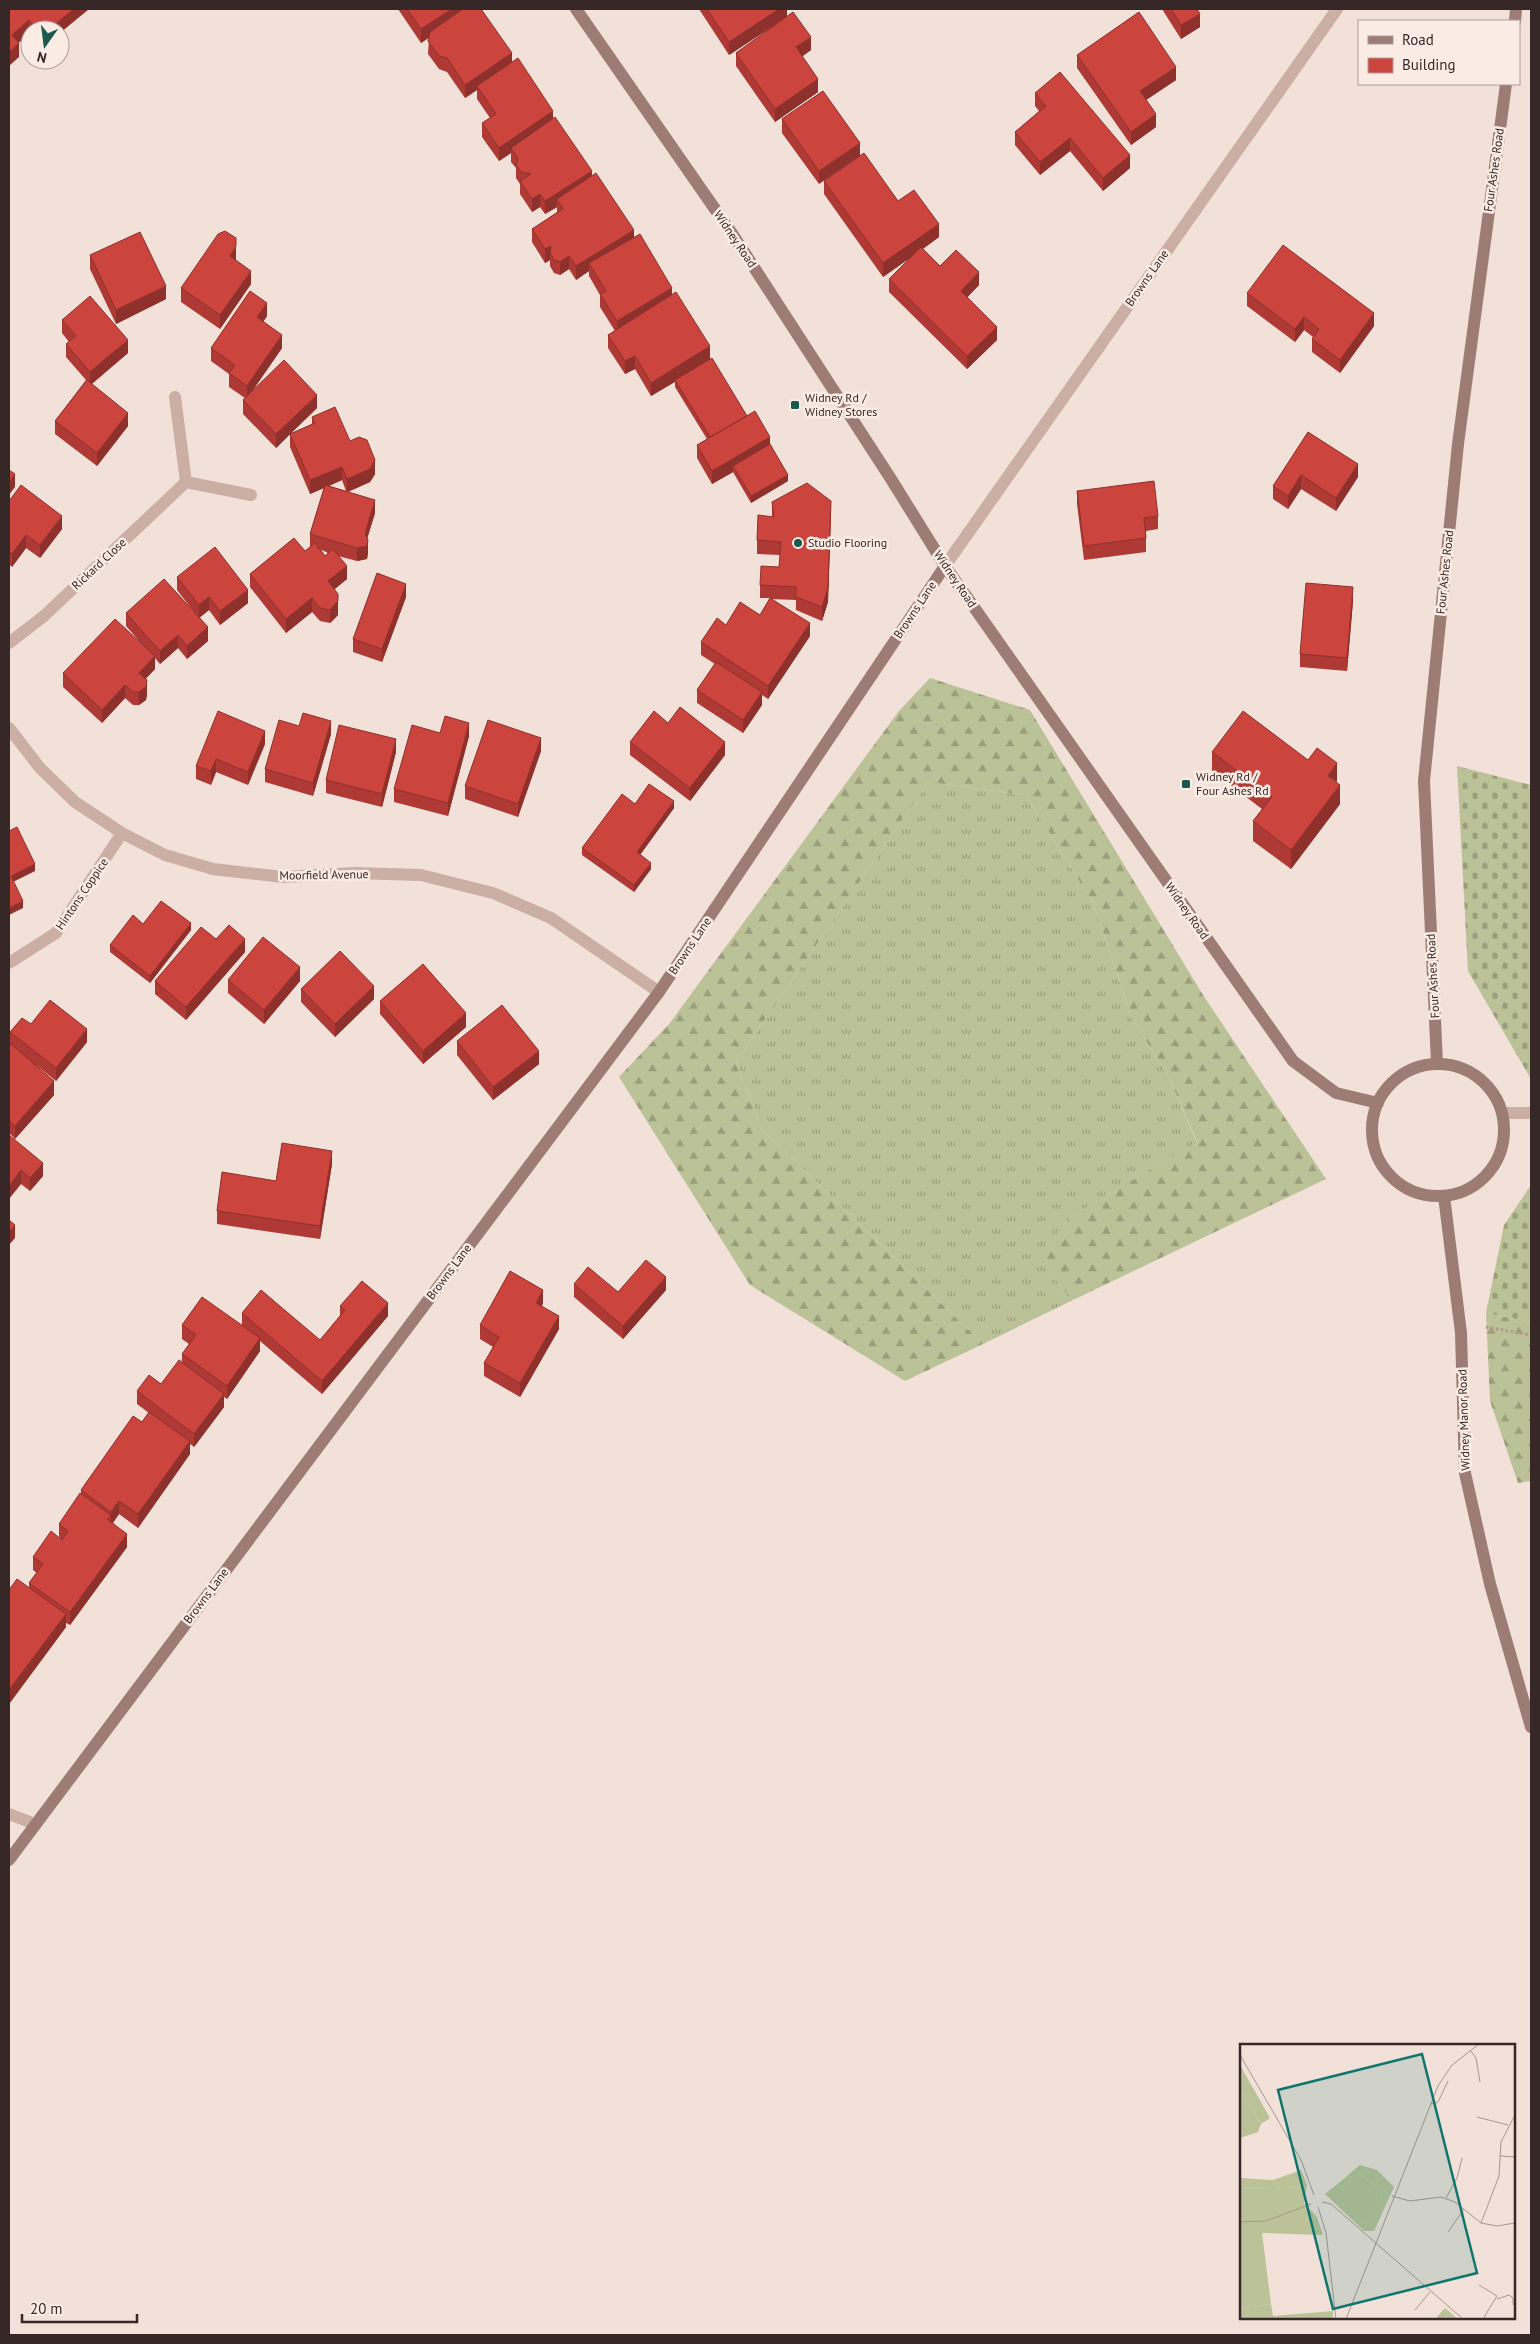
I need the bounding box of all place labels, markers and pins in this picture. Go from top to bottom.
place label: Widney Rd / Widney Stores [805,390,877,419]
marker: Widney Rd / Widney Stores [789,399,801,411]
place label: Studio Flooring [808,535,887,550]
marker: Studio Flooring [792,537,804,549]
place label: Widney Rd / Four Ashes Rd [1196,769,1269,798]
marker: Widney Rd / Four Ashes Rd [1180,778,1192,790]

